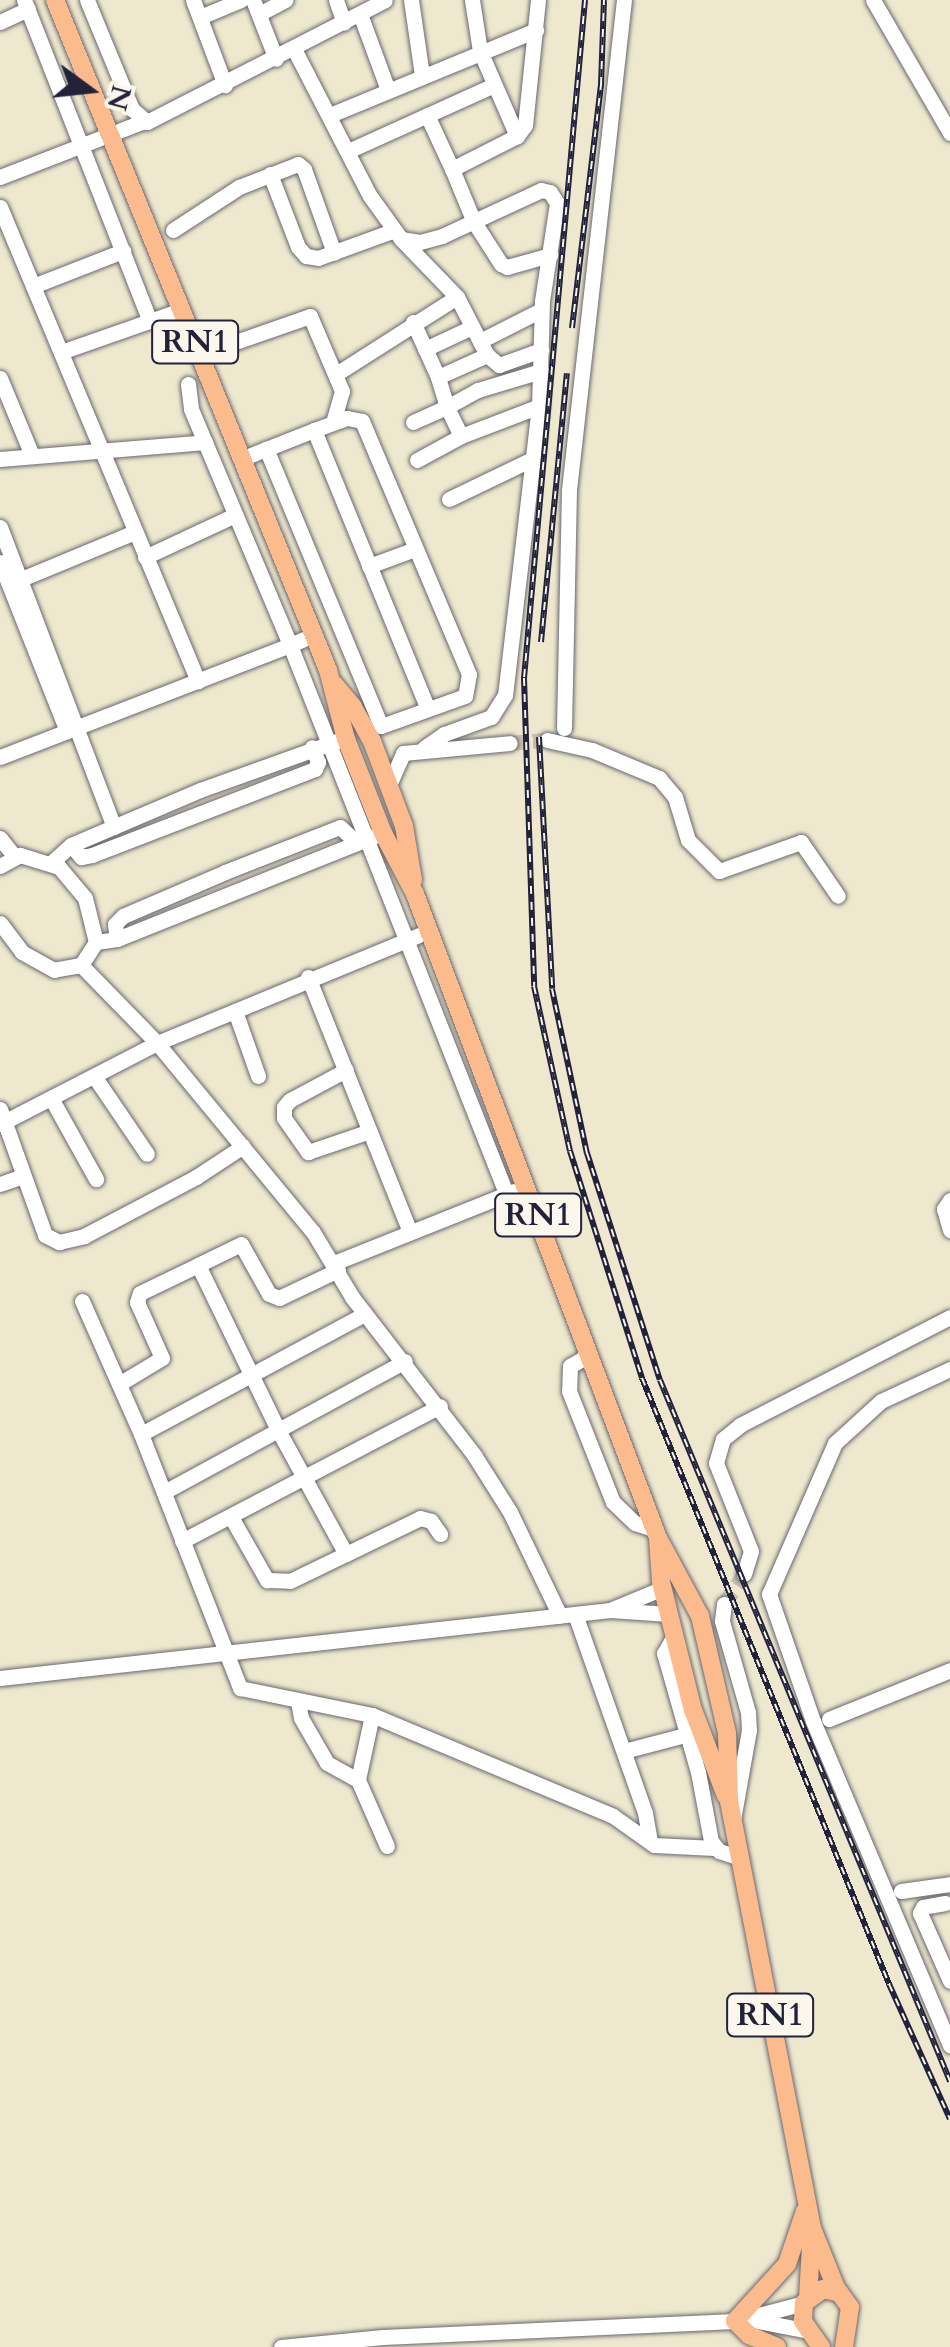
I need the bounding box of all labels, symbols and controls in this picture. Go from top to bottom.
north arrow [40,40,140,140]
text: N [97,81,140,114]
road number: RN1 [150,315,240,369]
road number: RN1 [493,1188,583,1242]
road number: RN1 [725,1988,815,2042]

